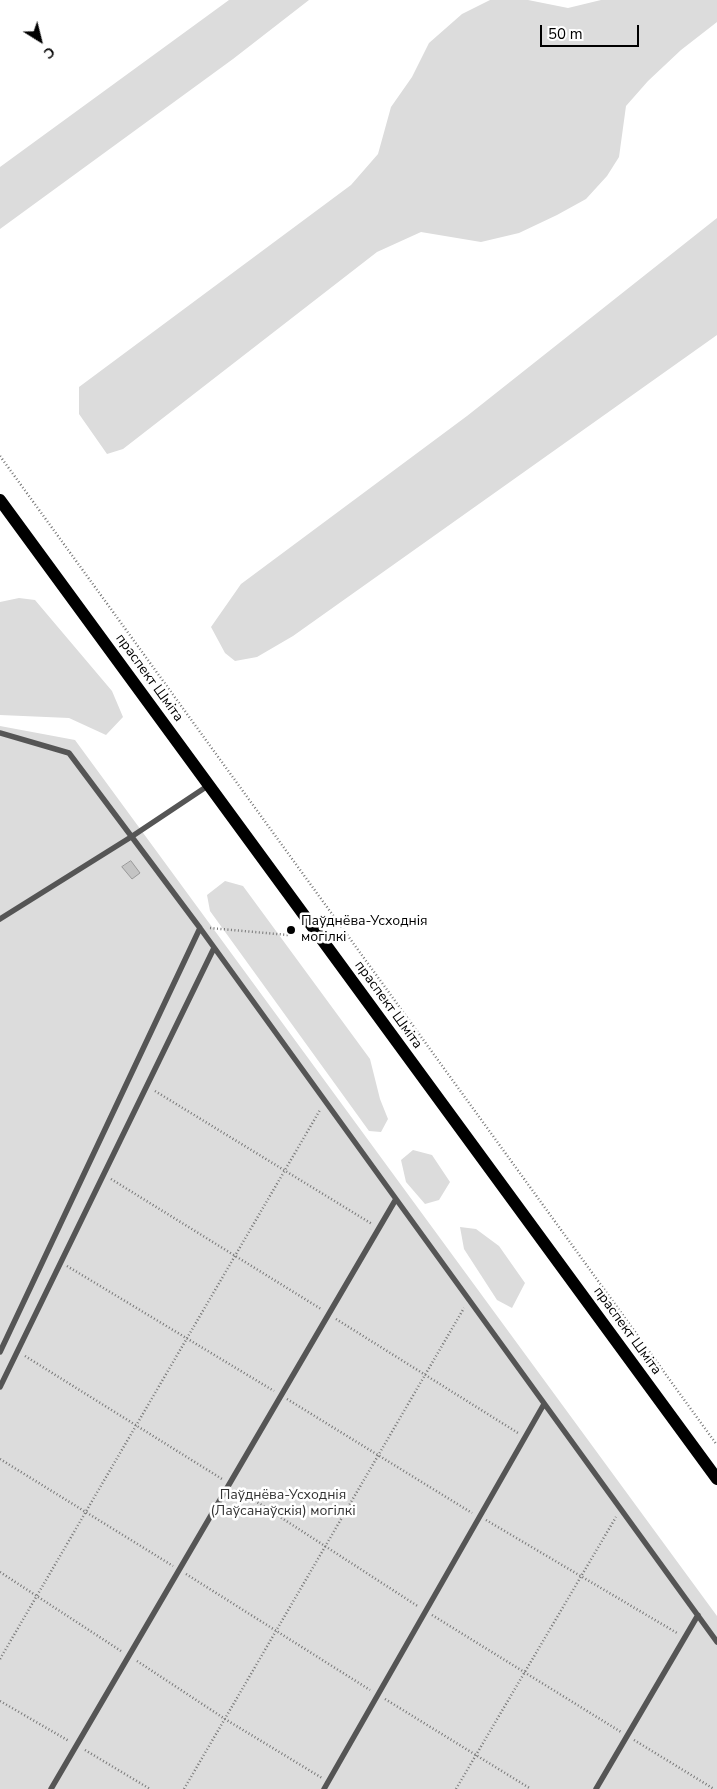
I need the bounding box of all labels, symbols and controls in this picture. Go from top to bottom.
north arrow [15,15,65,65]
scale bar [542,15,641,47]
text: 50 m [548,24,583,44]
text: С [40,42,59,63]
street label: праспект Шміта [111,631,187,725]
place label: Паўднёва-Усходнія могілкі [301,914,428,946]
marker: Паўднёва-Усходнія могілкі [285,924,297,936]
street label: праспект Шміта [350,958,426,1052]
street label: праспект Шміта [589,1284,665,1378]
park label: Паўднёва-Усходнія (Лаўсанаўскія) могілкі [210,1488,356,1520]

